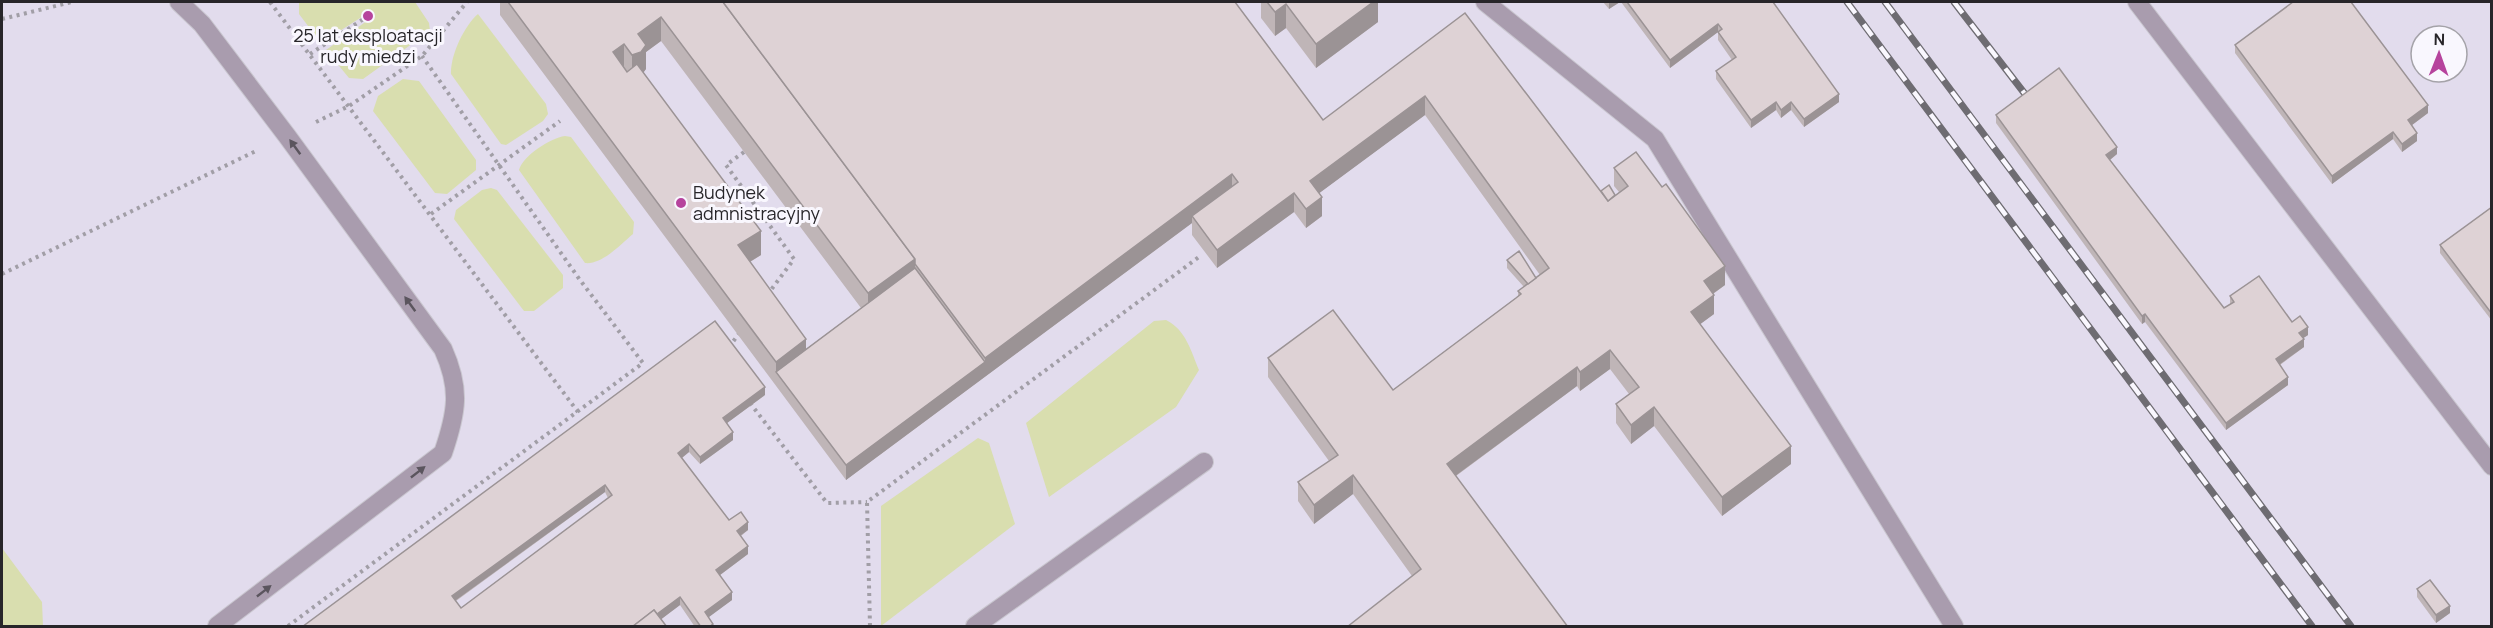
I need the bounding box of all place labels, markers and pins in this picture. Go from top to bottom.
marker: 25 lat eksploatacji rudy miedzi [361,9,375,23]
place label: 25 lat eksploatacji rudy miedzi [293,23,443,68]
place label: Budynek admnistracyjny [693,180,821,225]
marker: Budynek admnistracyjny [674,196,688,210]

